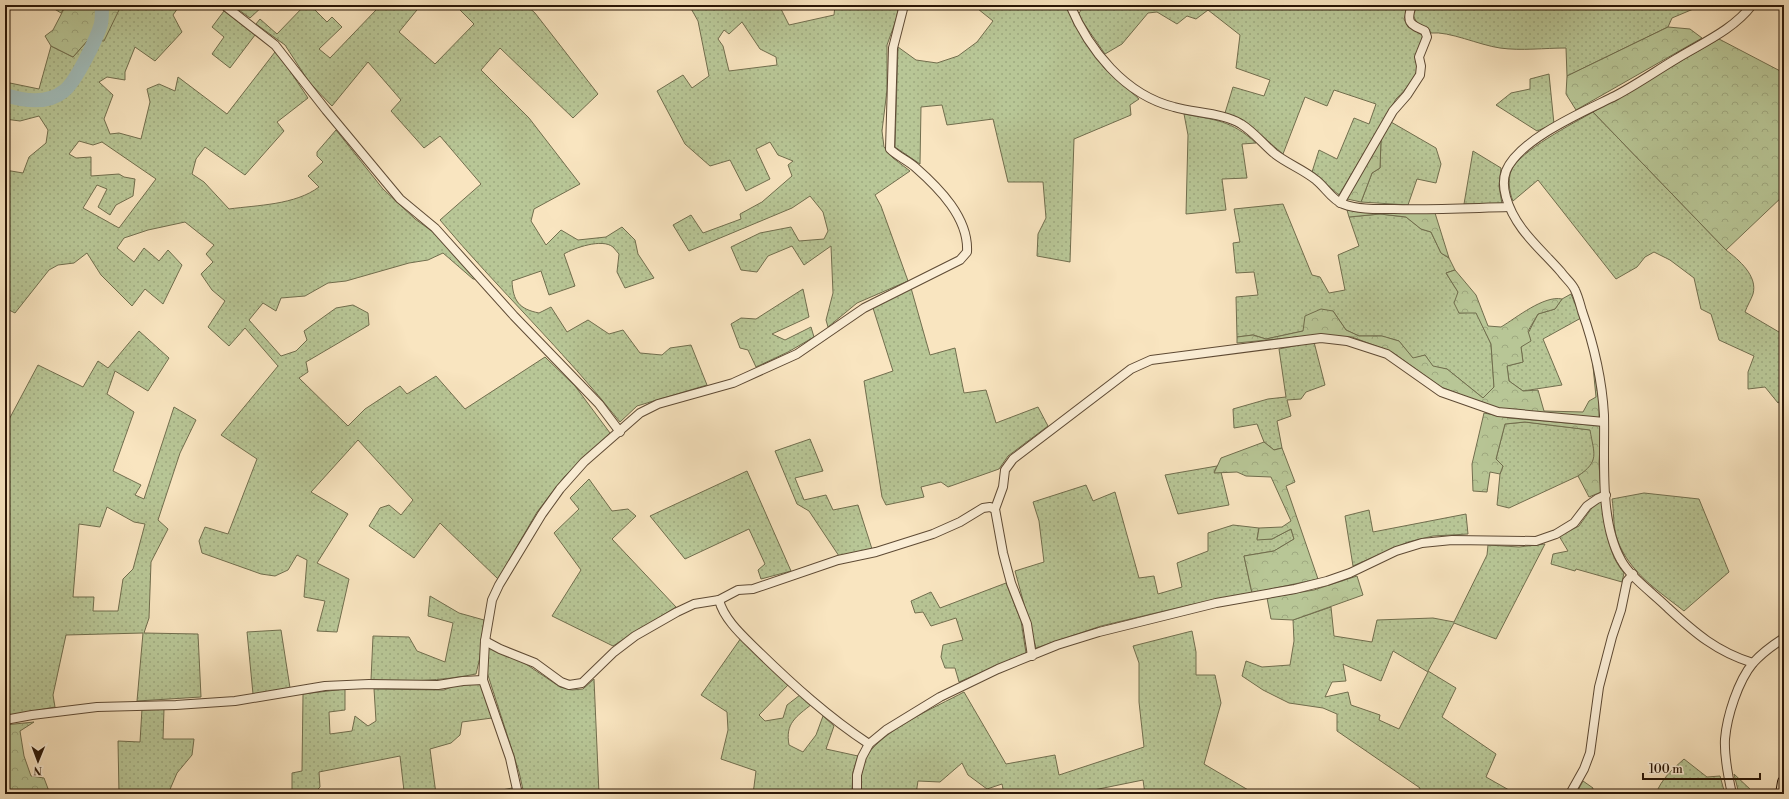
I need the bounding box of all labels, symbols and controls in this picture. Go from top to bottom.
north arrow [18,741,58,781]
scale bar [1643,755,1760,781]
text: 100 m [1649,762,1683,777]
text: N [33,763,42,777]

